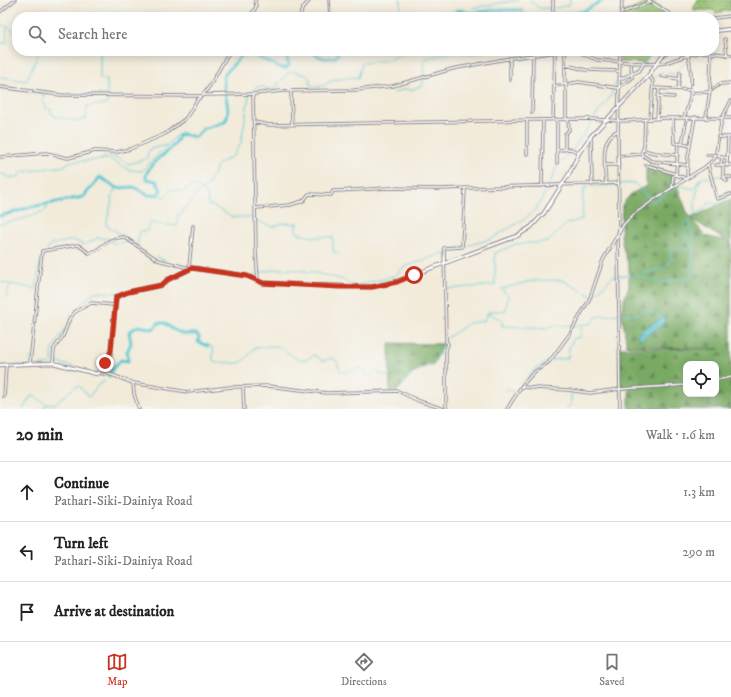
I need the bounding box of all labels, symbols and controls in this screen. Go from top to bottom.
search box [12,12,719,56]
icon: search [26,23,48,45]
text: Search here [58,25,127,44]
route start [405,266,423,284]
route end [96,354,114,372]
map controls [683,361,719,397]
button: locate [683,361,719,397]
text: 20 min [16,424,63,446]
text: Walk · 1.6 km [646,427,715,443]
text: Continue [54,474,109,493]
icon: ahead [16,481,38,503]
text: 1.3 km [683,484,715,500]
text: Pathari-Siki-Dainiya Road [54,493,192,509]
text: Turn left [54,534,108,553]
icon: left [16,541,38,563]
text: 290 m [683,544,715,560]
text: Pathari-Siki-Dainiya Road [54,553,192,569]
icon: arrive [16,601,38,623]
text: Arrive at destination [54,602,174,621]
tab: Map [106,651,128,689]
tab: Directions [341,651,387,689]
tab: Saved [599,651,625,689]

